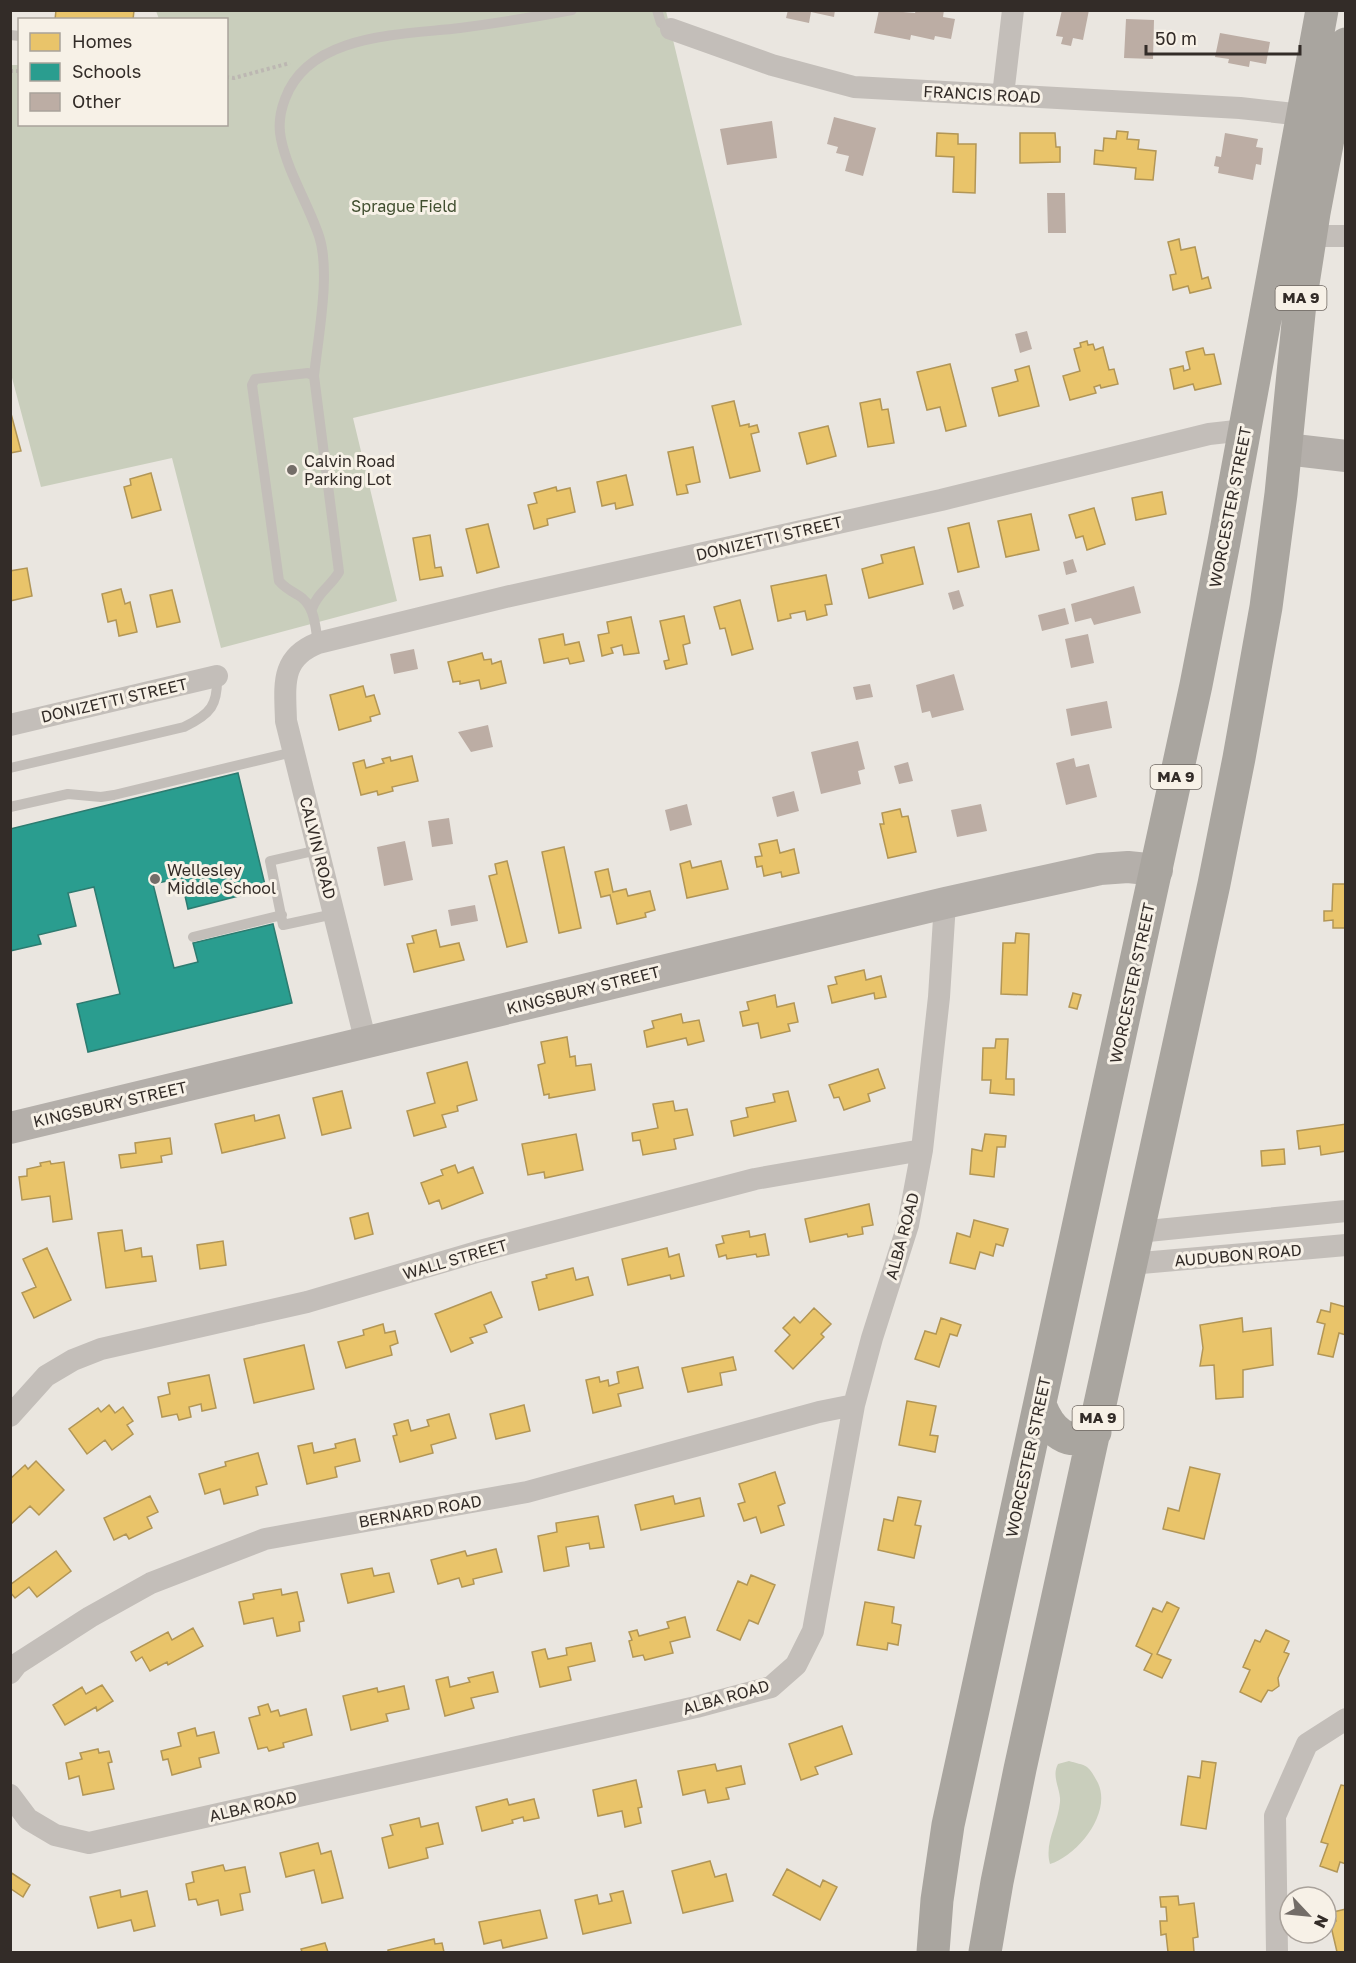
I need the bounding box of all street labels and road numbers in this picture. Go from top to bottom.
street label: FRANCIS ROAD [923,81,1041,107]
road number: MA 9 [1276,286,1326,310]
street label: WORCESTER STREET [1205,425,1255,589]
street label: DONIZETTI STREET [694,511,844,565]
street label: DONIZETTI STREET [39,673,189,727]
road number: MA 9 [1150,765,1202,789]
street label: CALVIN ROAD [296,795,340,901]
street label: WORCESTER STREET [1105,901,1159,1065]
street label: KINGSBURY STREET [504,961,662,1019]
street label: KINGSBURY STREET [31,1077,189,1131]
street label: ALBA ROAD [881,1190,923,1282]
street label: WALL STREET [400,1235,510,1283]
street label: AUDUBON ROAD [1173,1239,1303,1271]
street label: WORCESTER STREET [1001,1375,1055,1539]
road number: MA 9 [1072,1406,1124,1430]
street label: BERNARD ROAD [357,1490,483,1532]
street label: ALBA ROAD [680,1675,772,1719]
street label: ALBA ROAD [207,1786,299,1826]

